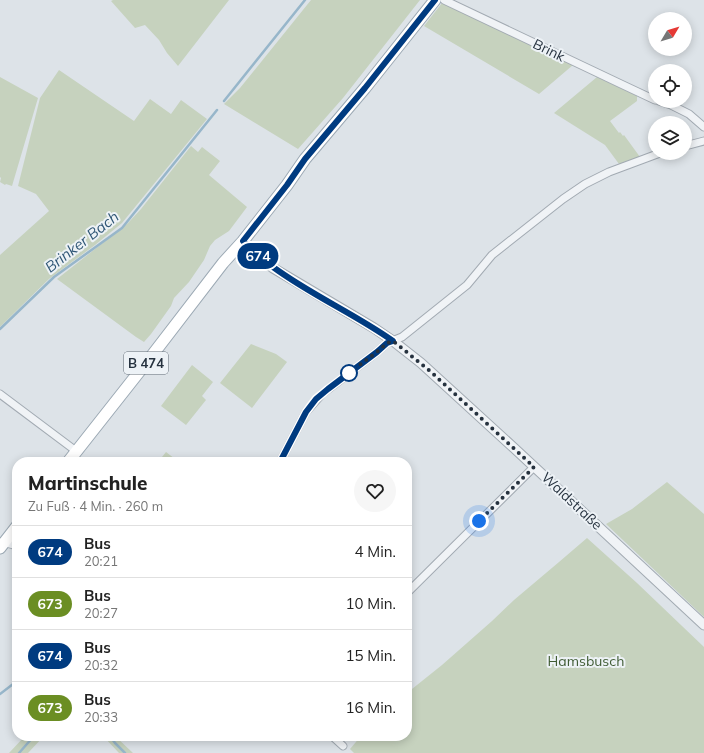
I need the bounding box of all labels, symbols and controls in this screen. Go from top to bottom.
north arrow [648,12,692,56]
map controls [648,12,692,160]
street label: Brink [530,35,569,66]
button: locate [648,64,692,108]
button: layers [648,116,692,160]
water label: Brinker Bach [41,207,123,276]
line badge: 674 [235,243,281,269]
text: 674 [245,247,271,265]
road number: B 474 [124,352,168,374]
unlabelled marker [340,364,358,382]
street label: Waldstraße [538,468,606,534]
button: heart [354,470,396,512]
text: Martinschule [28,471,147,495]
text: Zu Fuß · 4 Min. · 260 m [28,498,163,514]
your location [469,511,489,531]
text: Bus [84,534,111,553]
text: 4 Min. [354,542,396,561]
text: 674 [37,543,63,561]
text: 20:21 [84,553,118,569]
text: Bus [84,586,111,605]
text: 10 Min. [345,594,396,613]
text: 673 [37,595,63,613]
text: 20:27 [84,605,118,621]
text: Bus [84,638,111,657]
text: 15 Min. [345,646,396,665]
text: 674 [37,647,63,665]
park label: Hamsbusch [548,652,624,670]
text: 20:32 [84,657,118,673]
text: Bus [84,690,111,709]
text: 16 Min. [345,698,396,717]
text: 673 [37,699,63,717]
text: 20:33 [84,709,118,725]

